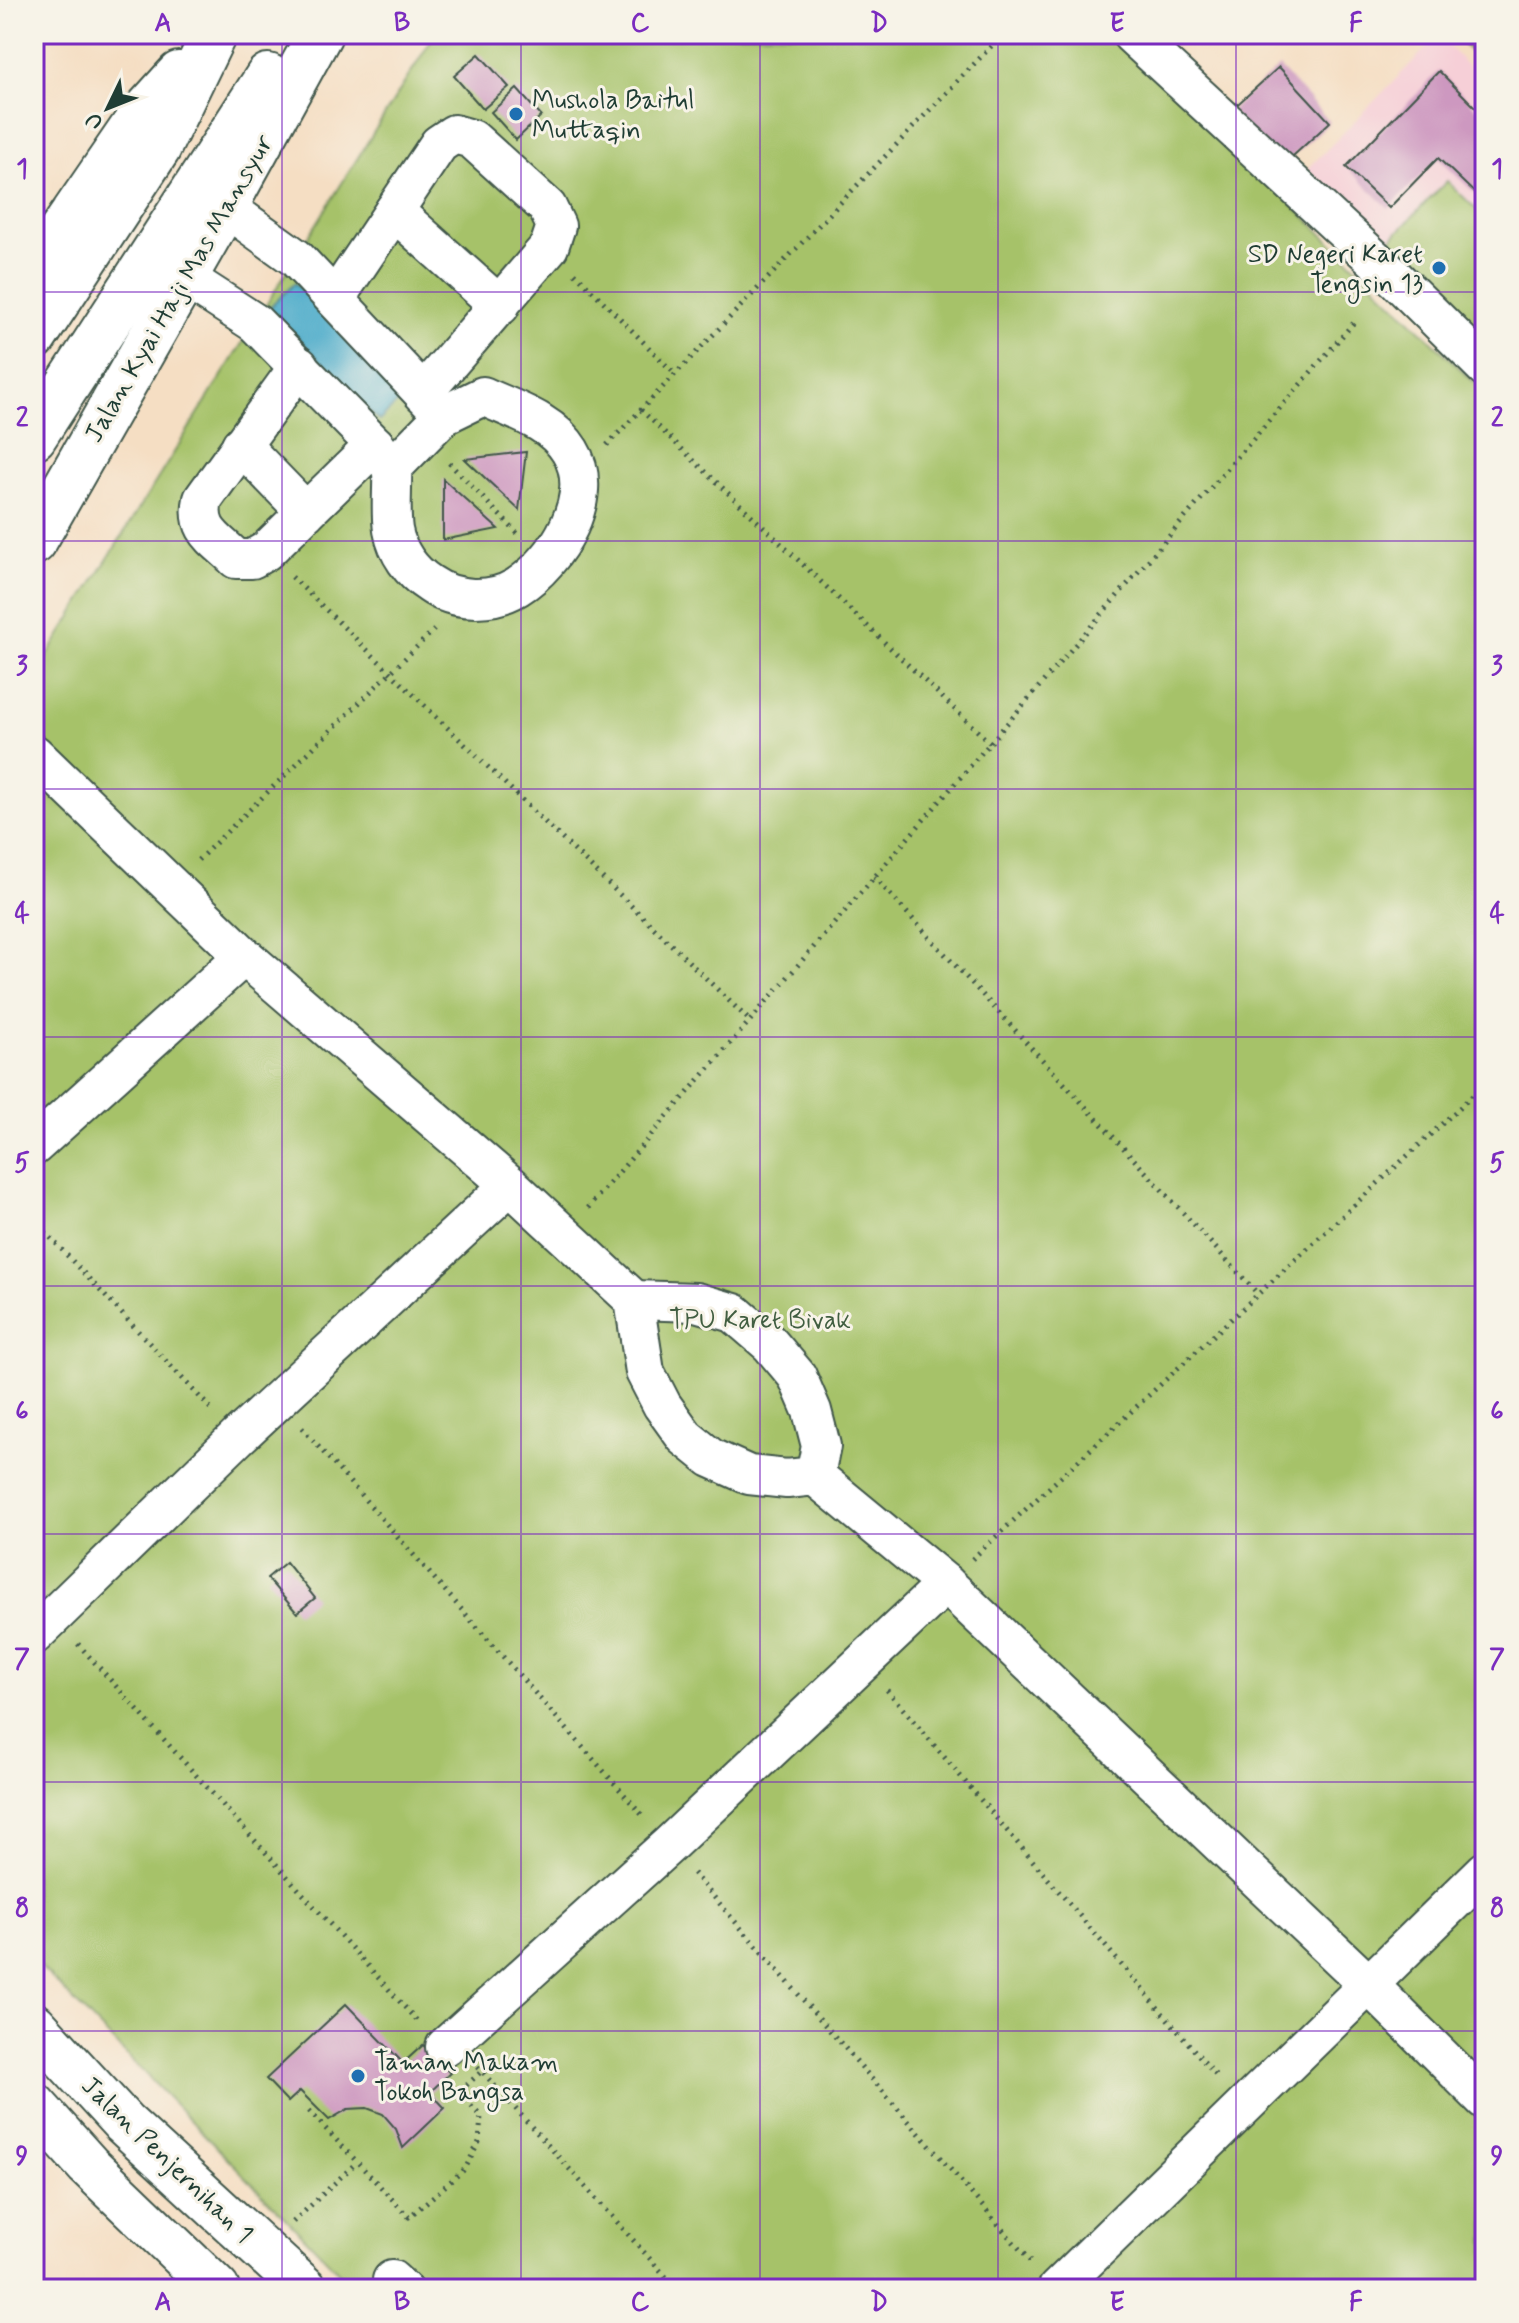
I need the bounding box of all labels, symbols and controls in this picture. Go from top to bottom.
text: A [154,7,172,41]
text: B [394,7,410,41]
text: C [631,7,650,41]
text: D [870,7,888,41]
text: E [1109,7,1125,41]
text: F [1349,7,1363,41]
north arrow [68,68,148,148]
place label: Mushola Baitul Muttaqin [532,84,694,148]
text: U [80,105,110,135]
marker: Mushola Baitul Muttaqin [507,105,525,123]
street label: Jalan Kyai Haji Mas Mansyur [78,128,282,449]
text: 1 [16,153,28,187]
text: 1 [1491,153,1503,187]
place label: SD Negeri Karet Tengsin 13 [1248,238,1423,304]
marker: SD Negeri Karet Tengsin 13 [1430,259,1448,277]
text: 2 [16,402,29,436]
text: 2 [1491,402,1504,436]
text: 3 [16,650,28,684]
text: 3 [1491,650,1503,684]
text: 4 [14,898,30,932]
text: 4 [1489,898,1505,932]
text: 5 [14,1147,30,1181]
text: 5 [1489,1147,1505,1181]
park label: TPU Karet Bivak [669,1304,851,1338]
text: 6 [15,1395,29,1429]
text: 6 [1490,1395,1504,1429]
text: 7 [14,1643,30,1677]
text: 7 [1489,1643,1505,1677]
text: 8 [15,1892,29,1926]
text: 8 [1490,1892,1504,1926]
place label: Taman Makam Tokoh Bangsa [374,2046,558,2112]
marker: Taman Makam Tokoh Bangsa [349,2067,367,2085]
street label: Jalan Penjernihan 1 [73,2069,260,2251]
text: 9 [16,2140,29,2174]
text: 9 [1491,2140,1504,2174]
text: A [154,2286,172,2320]
text: B [394,2286,410,2320]
text: C [631,2286,650,2320]
text: D [870,2286,888,2320]
text: E [1109,2286,1125,2320]
text: F [1349,2286,1363,2320]

